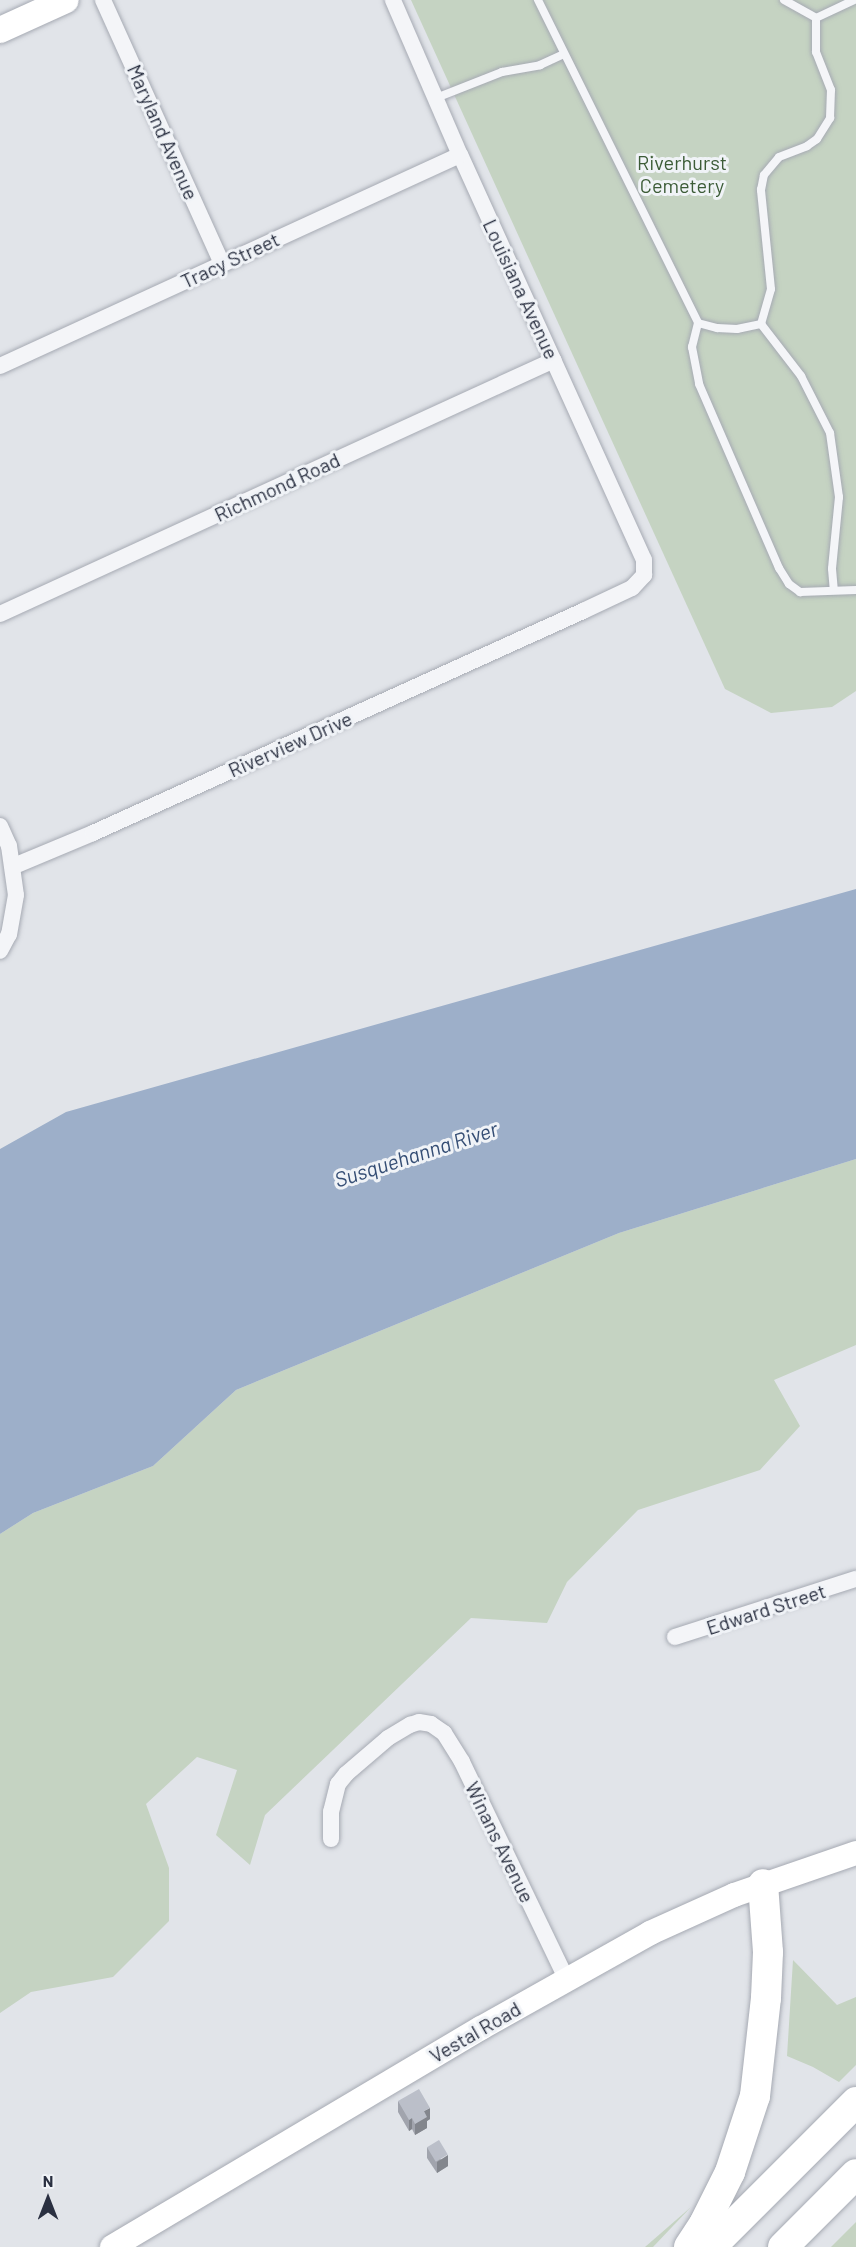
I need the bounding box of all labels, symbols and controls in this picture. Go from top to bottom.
street label: Maryland Avenue [122,61,204,203]
park label: Riverhurst Cemetery [637,151,727,198]
street label: Louisiana Avenue [478,215,564,363]
street label: Tracy Street [177,227,283,293]
street label: Richmond Road [210,447,344,527]
street label: Riverview Drive [224,706,356,782]
water label: Susquehanna River [331,1116,501,1192]
street label: Edward Street [703,1578,829,1640]
street label: Winans Avenue [460,1778,540,1906]
street label: Vestal Road [425,1996,525,2068]
north arrow [18,2169,78,2229]
text: N [43,2171,53,2190]

